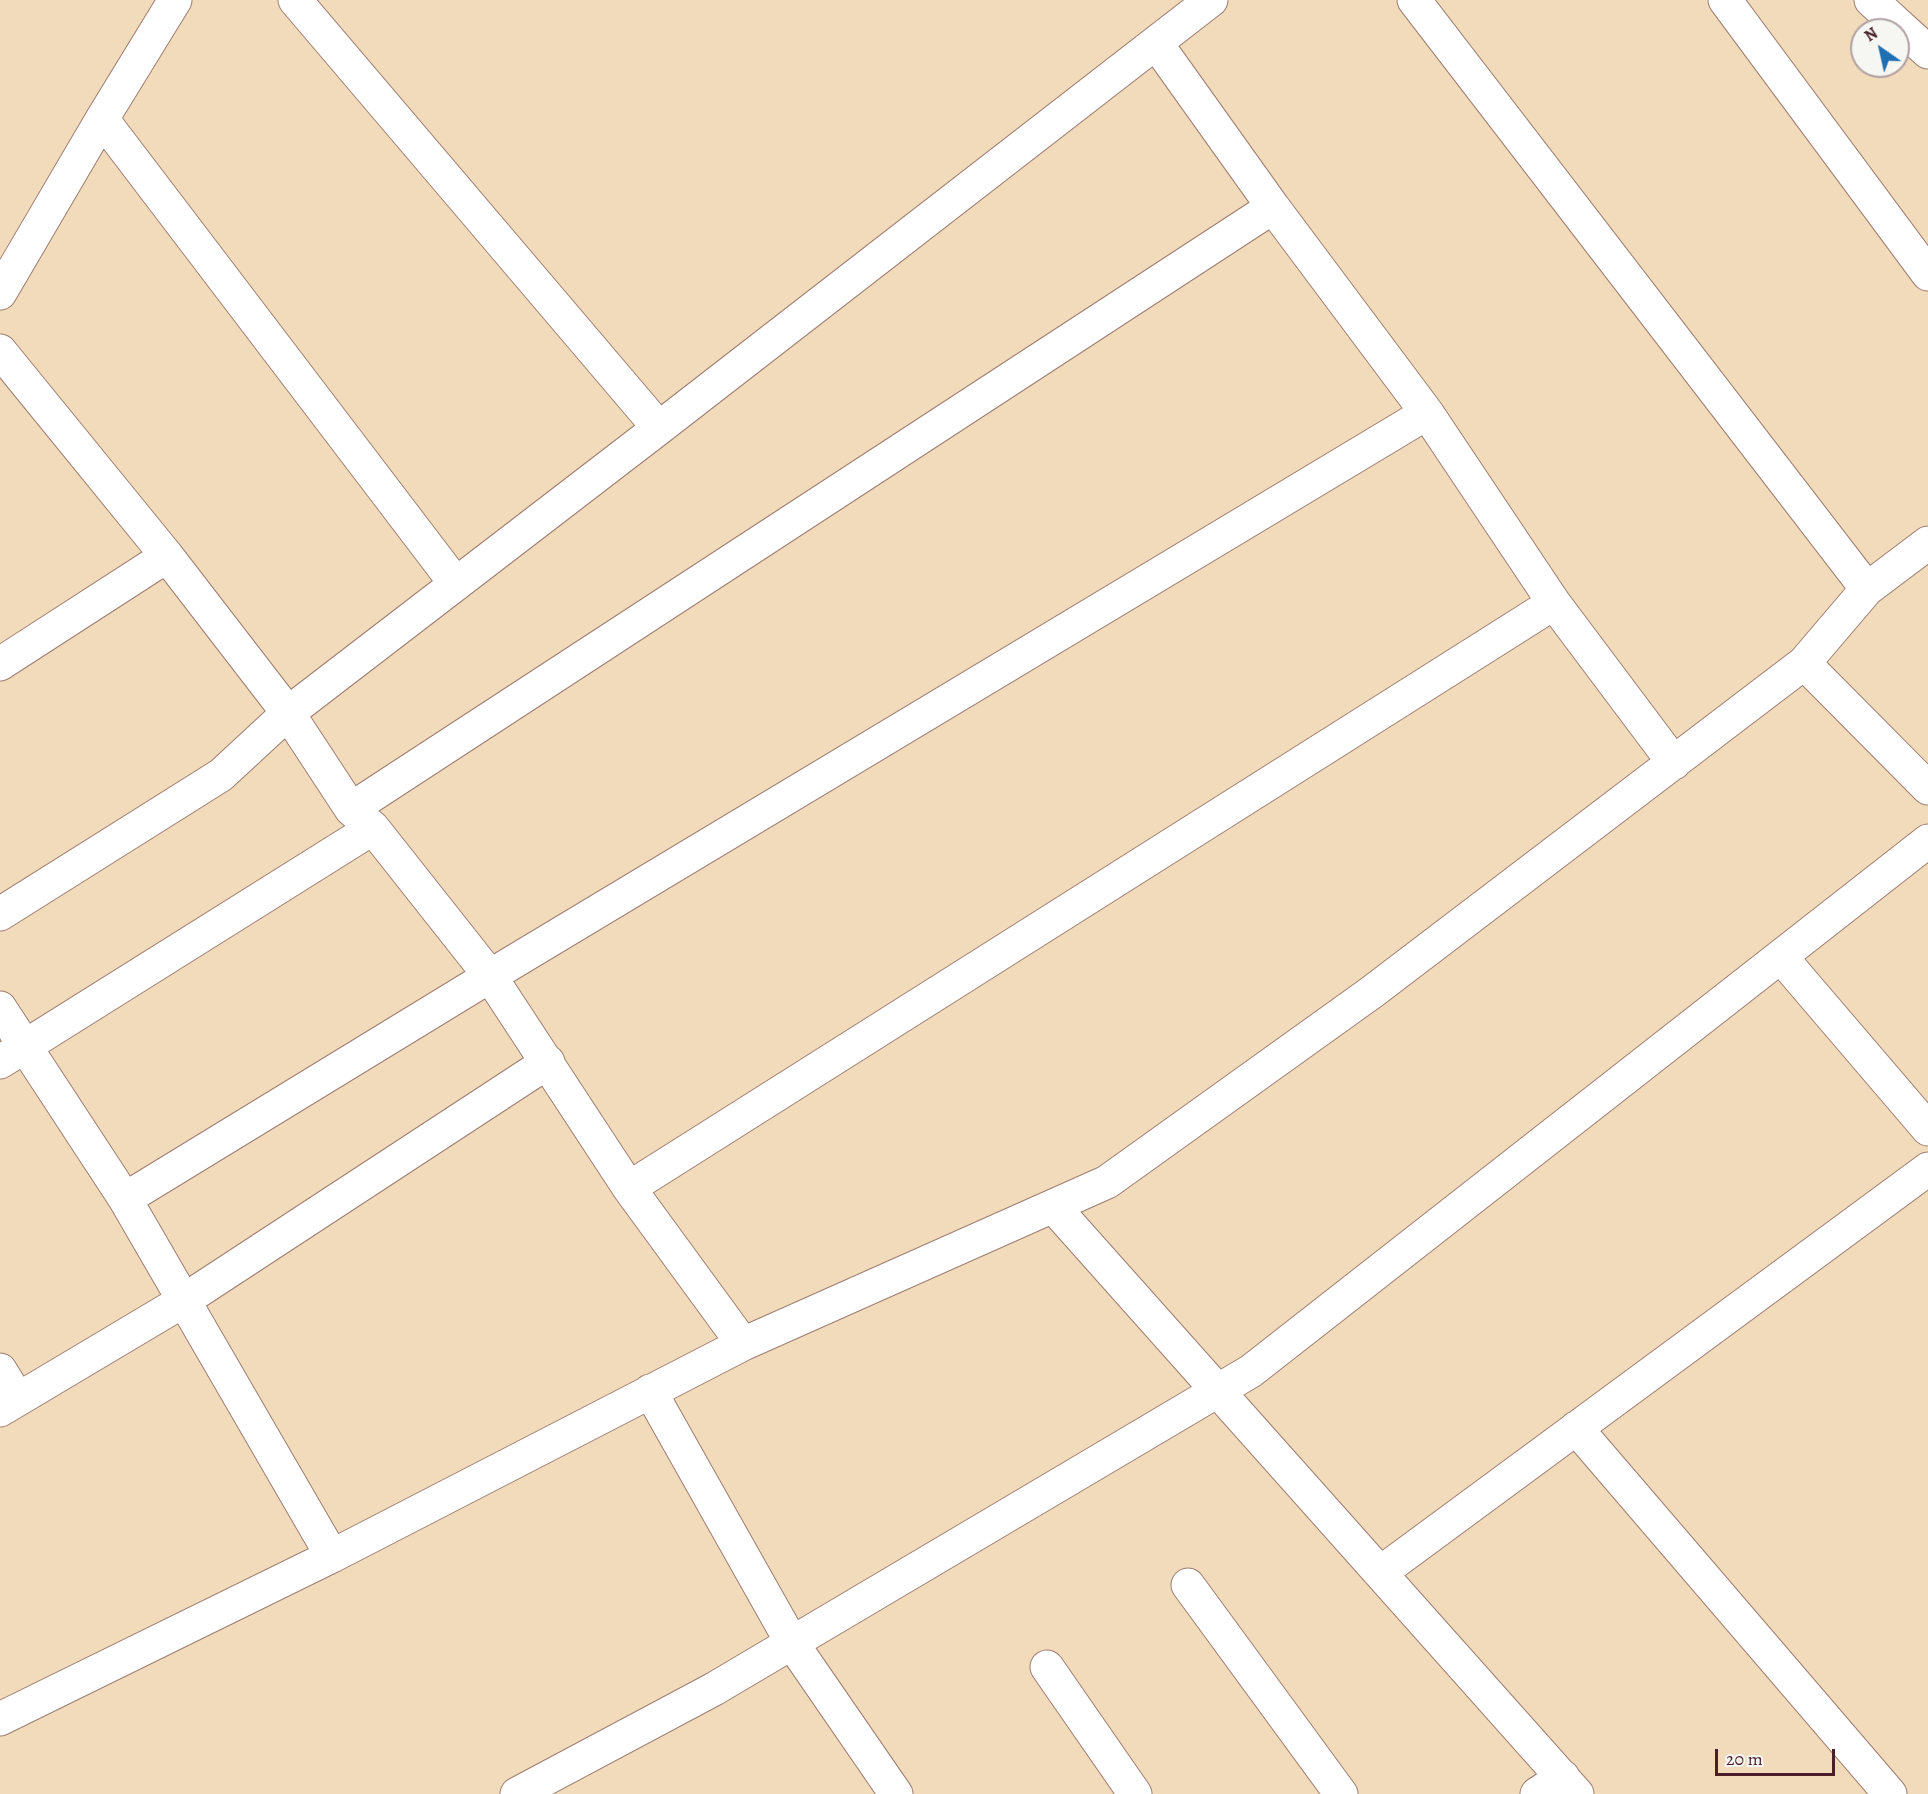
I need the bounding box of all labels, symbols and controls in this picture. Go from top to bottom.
north arrow [1850,18,1910,78]
text: N [1860,22,1882,47]
scale bar [1718,1737,1838,1775]
text: 20 m [1726,1747,1763,1771]

